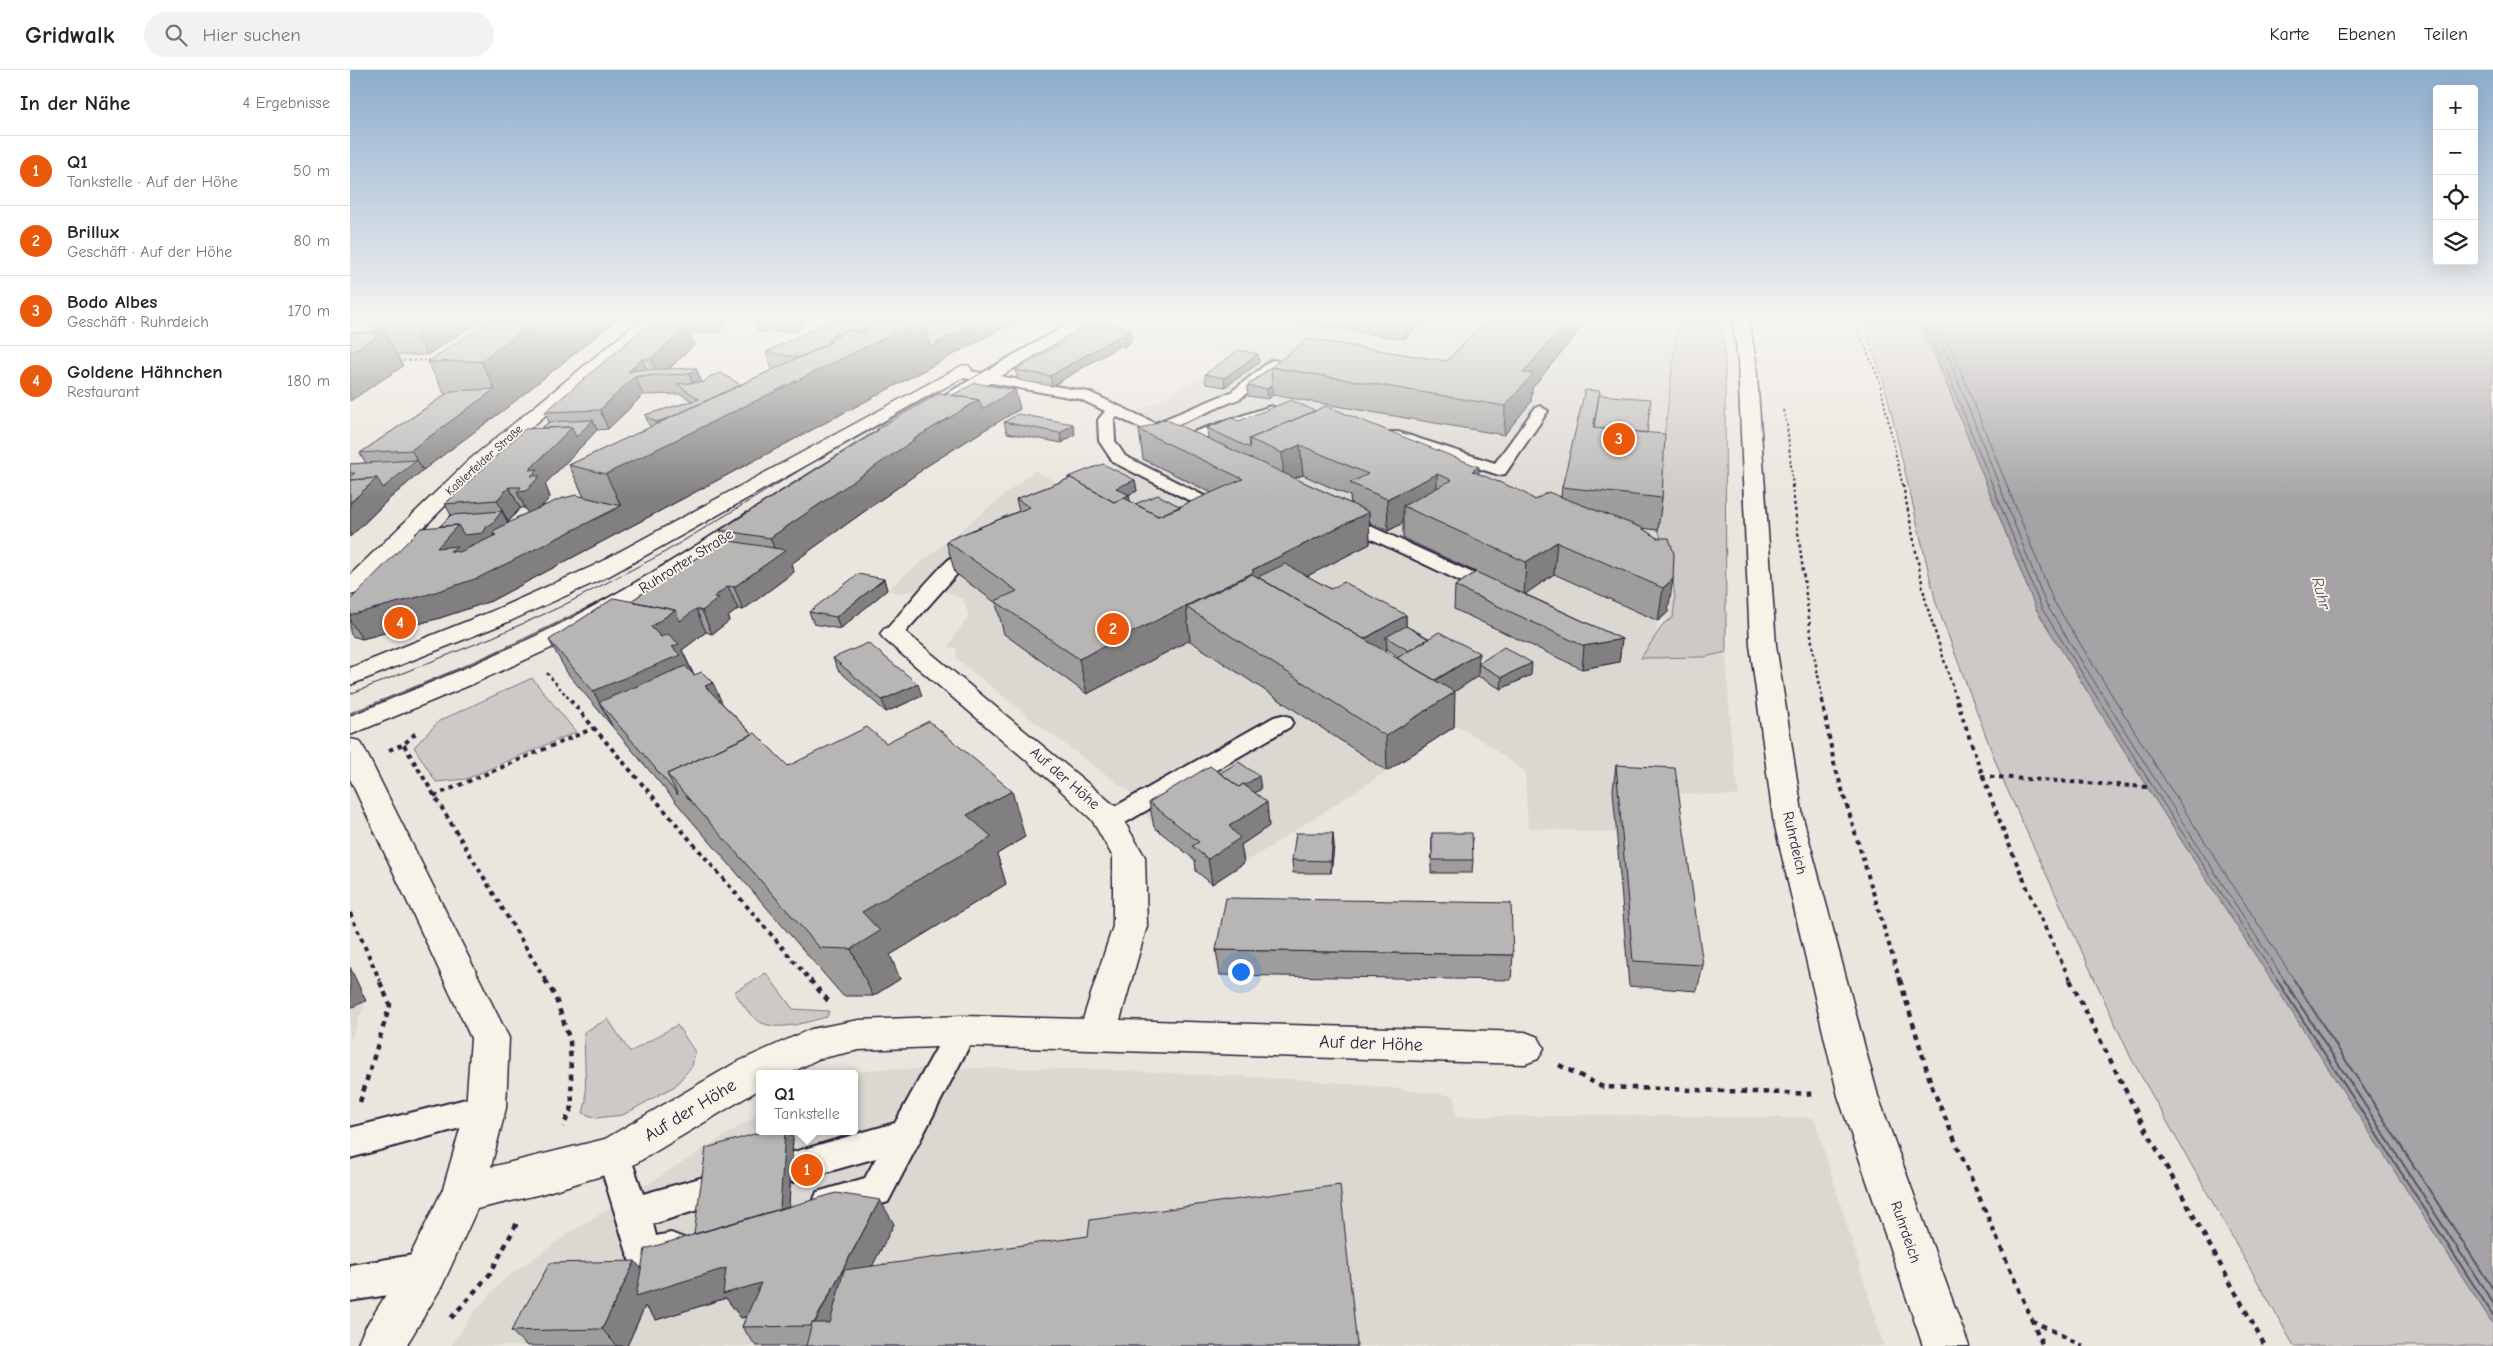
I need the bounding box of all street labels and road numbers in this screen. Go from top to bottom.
street label: Kaßlerfelder Straße [443,422,525,498]
street label: Ruhrorter Straße [635,525,737,597]
street label: Auf der Höhe [1027,743,1104,813]
street label: Ruhrdeich [1779,810,1811,876]
street label: Auf der Höhe [1319,1031,1423,1056]
street label: Auf der Höhe [640,1075,740,1146]
street label: Ruhrdeich [1887,1199,1925,1265]

